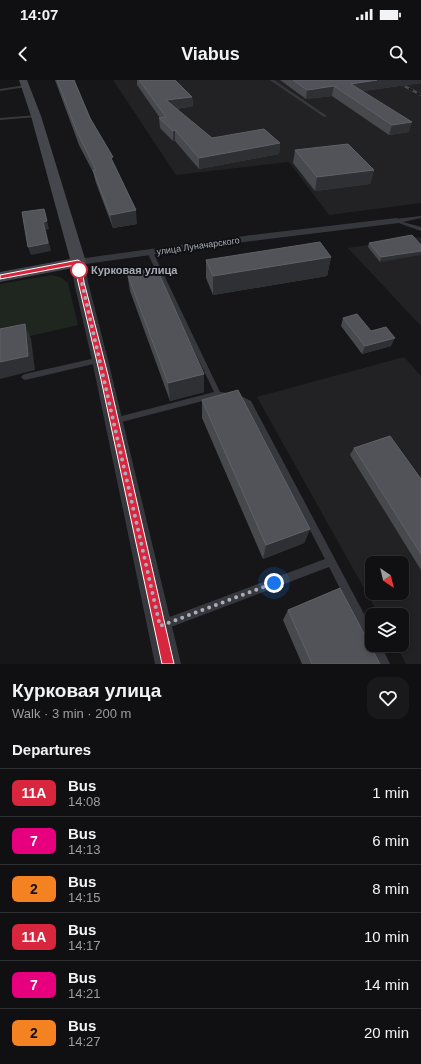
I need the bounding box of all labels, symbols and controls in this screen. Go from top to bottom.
text: 14:07 [20,6,58,23]
icon: back [12,43,34,65]
icon: search [387,43,409,65]
text: Viabus [181,44,240,64]
street label: улица Луначарского [156,235,240,257]
marker: Курковая улица [70,261,88,279]
place label: Курковая улица [91,264,178,276]
north arrow [365,556,409,600]
map controls [365,556,409,652]
your location [264,573,284,593]
button: layers [365,608,409,652]
button: heart [367,677,409,719]
text: Курковая улица [12,680,161,701]
text: Walk · 3 min · 200 m [12,706,131,721]
text: Departures [12,741,91,758]
text: Bus [68,777,96,794]
text: 1 min [372,784,409,801]
text: 11А [22,785,46,801]
text: 14:08 [68,794,101,809]
text: Bus [68,825,96,842]
text: 6 min [372,832,409,849]
text: 7 [30,833,38,849]
text: 14:13 [68,842,101,857]
text: Bus [68,873,96,890]
text: 8 min [372,880,409,897]
text: 2 [30,881,38,897]
text: 14:15 [68,890,101,905]
text: Bus [68,921,96,938]
text: 10 min [364,928,409,945]
text: 11А [22,929,46,945]
text: 14:17 [68,938,101,953]
text: Bus [68,969,96,986]
text: 14 min [364,976,409,993]
text: 7 [30,977,38,993]
text: 14:21 [68,986,101,1001]
text: Bus [68,1017,96,1034]
text: 20 min [364,1024,409,1041]
text: 2 [30,1025,38,1041]
text: 14:27 [68,1034,101,1049]

